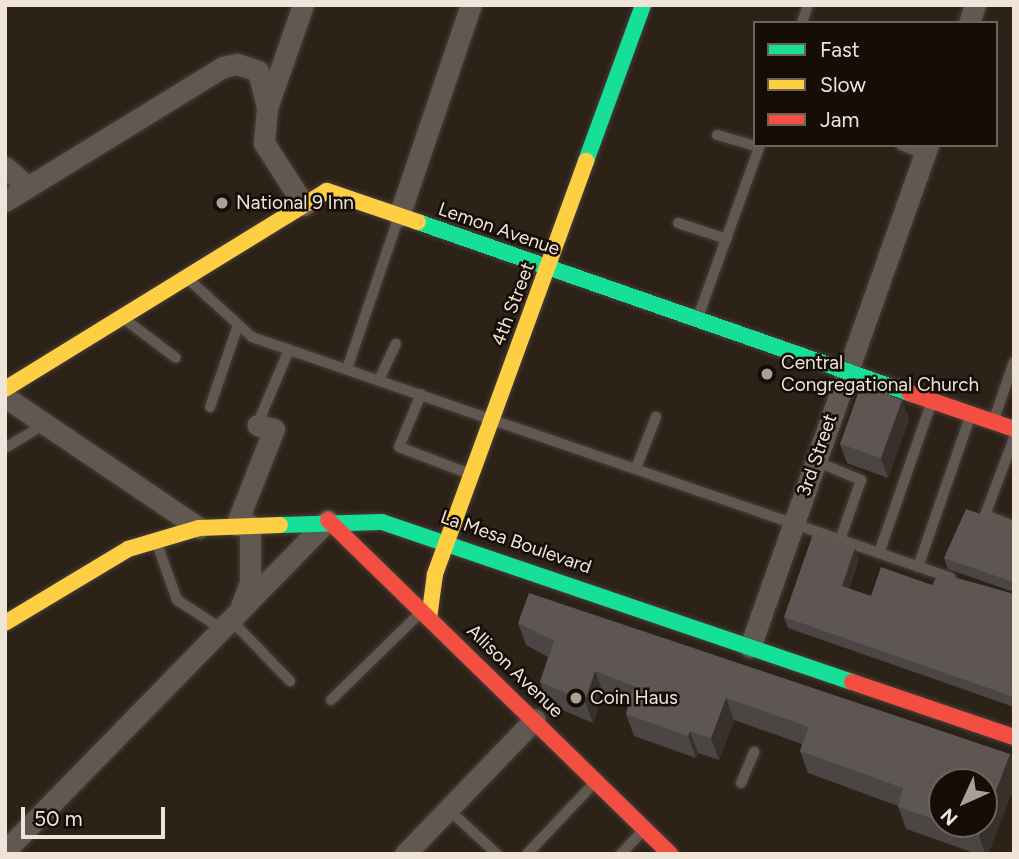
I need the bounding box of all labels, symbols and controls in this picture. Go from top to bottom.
legend [753,21,998,147]
text: Fast [820,37,860,62]
text: Slow [820,72,866,97]
text: Jam [820,107,859,132]
place label: National 9 Inn [236,192,354,214]
marker: National 9 Inn [214,195,230,211]
street label: Lemon Avenue [435,198,563,260]
street label: 4th Street [487,259,539,349]
place label: Central Congregational Church [781,352,979,396]
marker: Central Congregational Church [759,366,775,382]
street label: 3rd Street [792,411,842,499]
street label: La Mesa Boulevard [437,505,595,579]
street label: Allison Avenue [462,619,568,723]
place label: Coin Haus [590,687,678,709]
marker: Coin Haus [568,690,584,706]
north arrow [928,768,998,838]
scale bar [24,792,168,836]
text: N [936,803,963,830]
text: 50 m [34,806,83,831]

